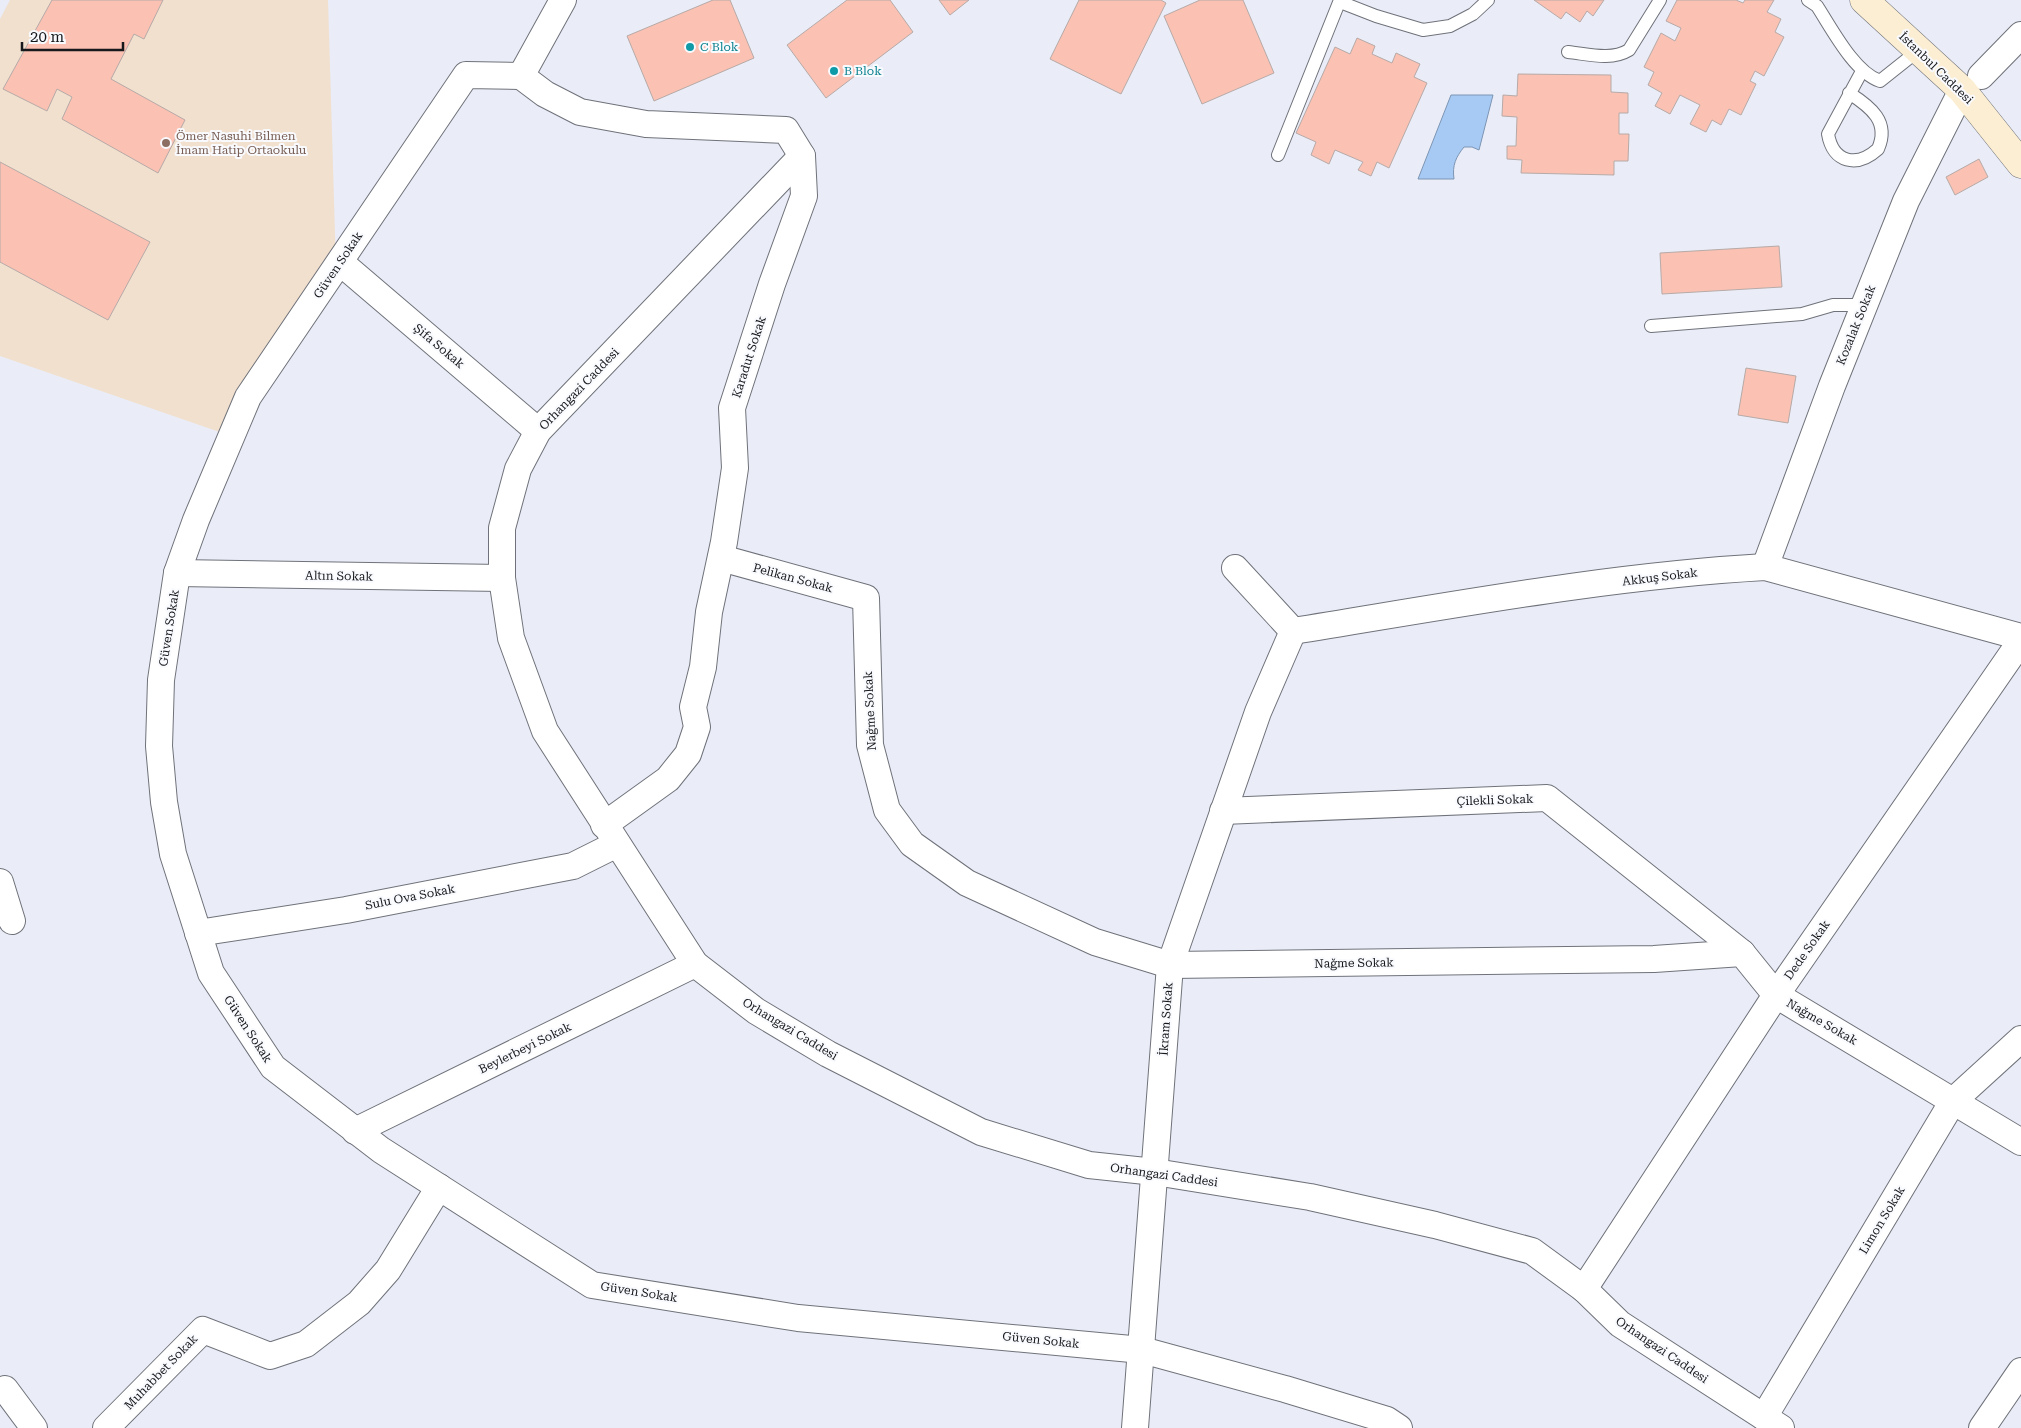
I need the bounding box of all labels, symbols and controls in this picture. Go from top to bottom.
scale bar [22,20,124,52]
text: 20 m [30,28,65,46]
street label: İstanbul Caddesi [1896,29,1976,107]
place label: C Blok [700,40,739,54]
marker: C Blok [684,41,696,53]
place label: B Blok [844,64,882,78]
marker: B Blok [828,65,840,77]
place label: Ömer Nasuhi Bilmen İmam Hatip Ortaokulu [176,129,307,157]
marker: Ömer Nasuhi Bilmen İmam Hatip Ortaokulu [160,137,172,149]
street label: Güven Sokak [311,229,366,301]
street label: Kozalak Sokak [1834,283,1879,367]
street label: Karadut Sokak [729,314,769,400]
street label: Şifa Sokak [411,321,467,371]
street label: Orhangazi Caddesi [536,345,622,433]
street label: Pelikan Sokak [751,561,835,596]
street label: Akkuş Sokak [1621,565,1699,589]
street label: Altın Sokak [305,568,373,584]
street label: Güven Sokak [156,588,182,667]
street label: Nağme Sokak [861,670,879,751]
street label: Çilekli Sokak [1456,792,1534,808]
street label: Sulu Ova Sokak [364,881,457,913]
street label: Dede Sokak [1781,917,1833,983]
street label: Nağme Sokak [1314,955,1394,971]
street label: İkram Sokak [1156,981,1176,1056]
street label: Güven Sokak [221,993,275,1066]
street label: Orhangazi Caddesi [740,995,840,1063]
street label: Nağme Sokak [1784,996,1860,1048]
street label: Beylerbeyi Sokak [476,1019,574,1077]
street label: Orhangazi Caddesi [1109,1161,1219,1190]
street label: Limon Sokak [1856,1183,1908,1256]
street label: Güven Sokak [600,1279,679,1305]
street label: Orhangazi Caddesi [1613,1314,1711,1386]
street label: Güven Sokak [1002,1329,1081,1351]
street label: Muhabbet Sokak [122,1331,201,1412]

